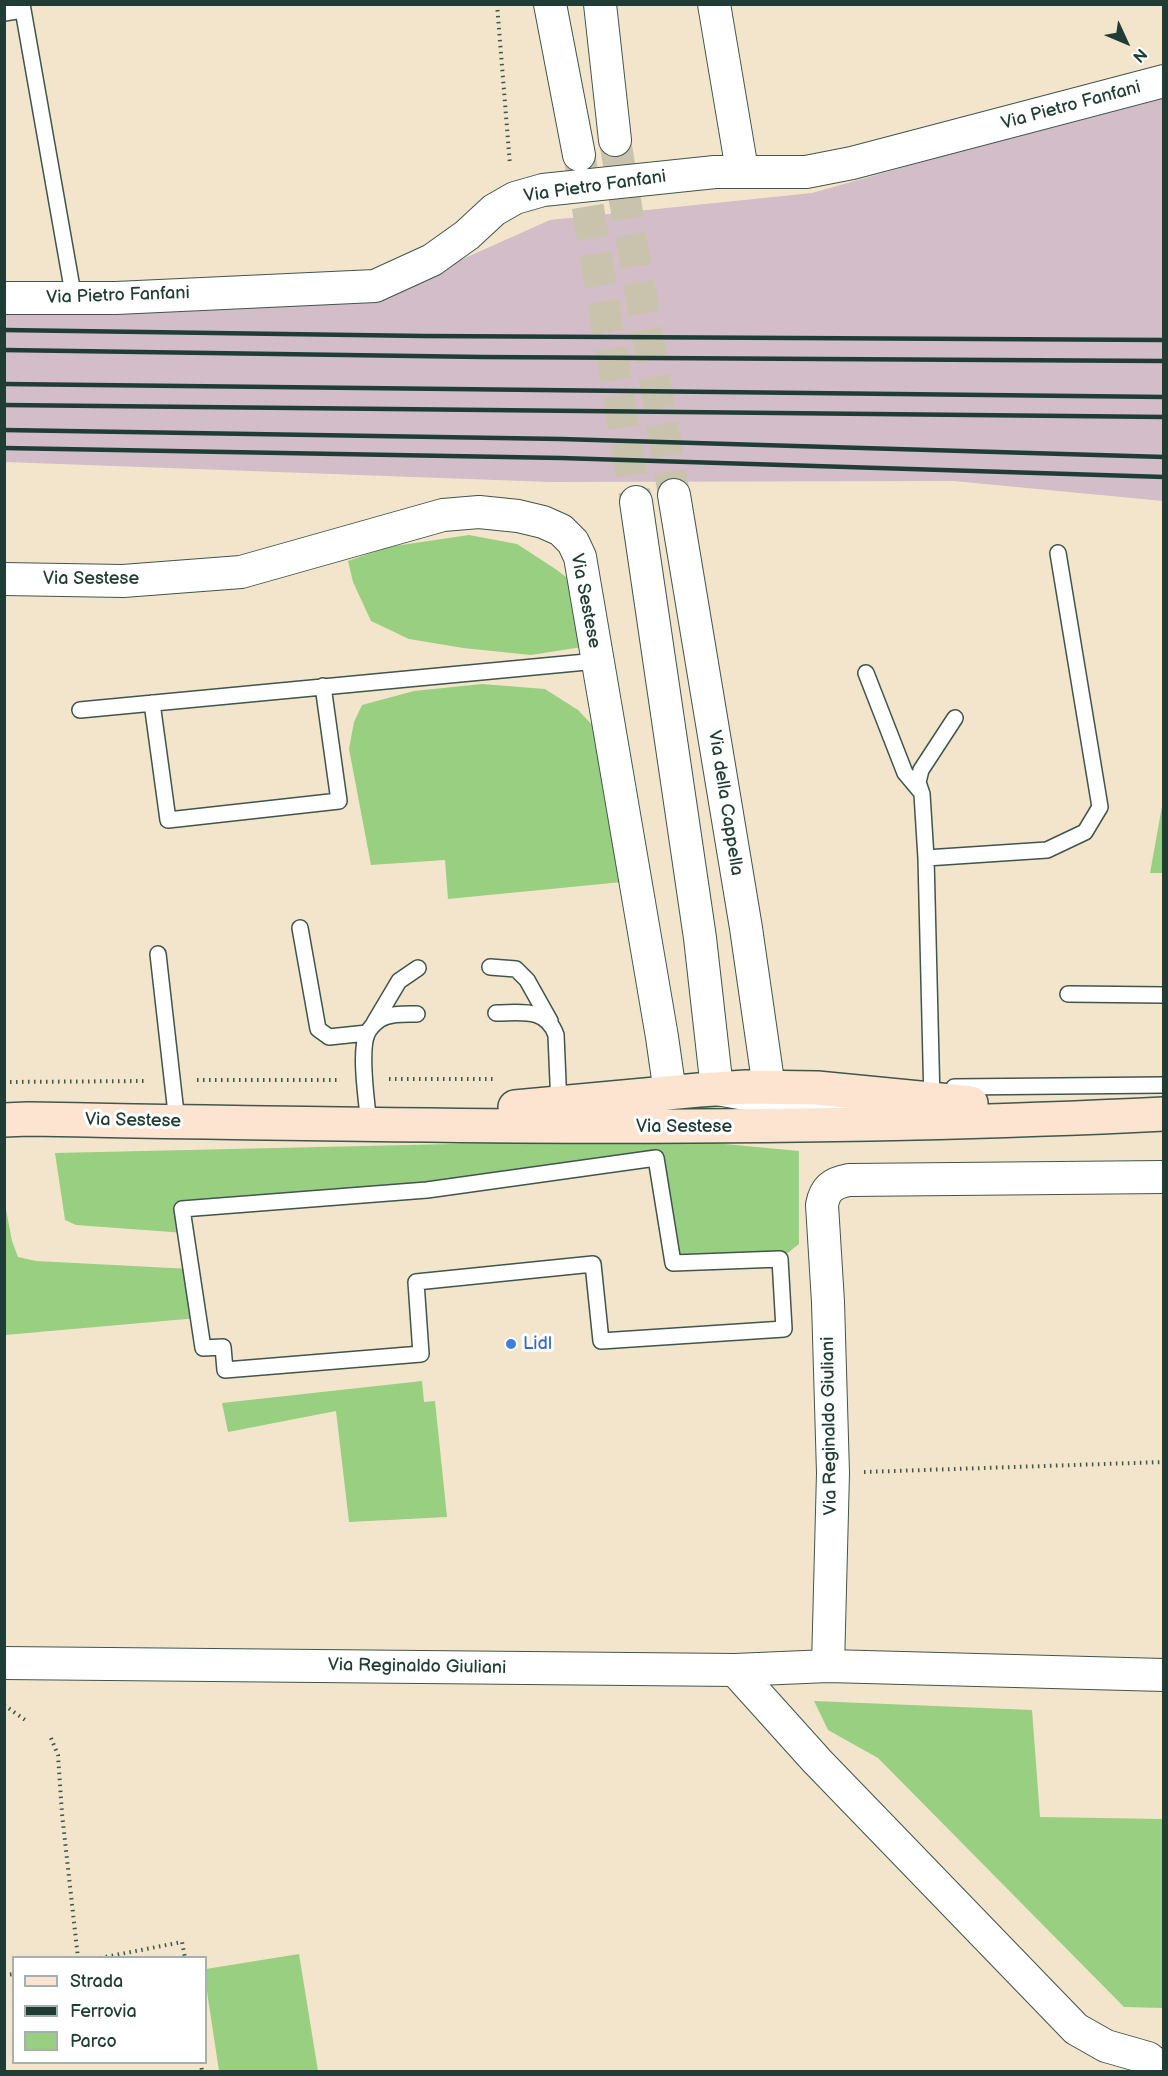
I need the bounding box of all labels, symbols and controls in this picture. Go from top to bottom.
north arrow [1096,12,1156,72]
text: N [1128,44,1150,66]
street label: Via Pietro Fanfani [999,77,1143,135]
street label: Via Pietro Fanfani [522,166,668,208]
street label: Via Pietro Fanfani [46,283,190,309]
street label: Via Sestese [565,552,605,650]
street label: Via Sestese [43,568,139,590]
street label: Via della Cappella [703,729,747,877]
street label: Via Sestese [85,1109,181,1133]
street label: Via Sestese [636,1116,732,1138]
place label: Lidl [523,1333,552,1355]
marker: Lidl [504,1337,518,1351]
street label: Via Reginaldo Giuliani [818,1337,842,1515]
street label: Via Reginaldo Giuliani [328,1655,506,1679]
legend [12,1956,207,2064]
text: Strada [70,1971,123,1992]
text: Ferrovia [70,2001,137,2022]
text: Parco [70,2031,117,2052]

